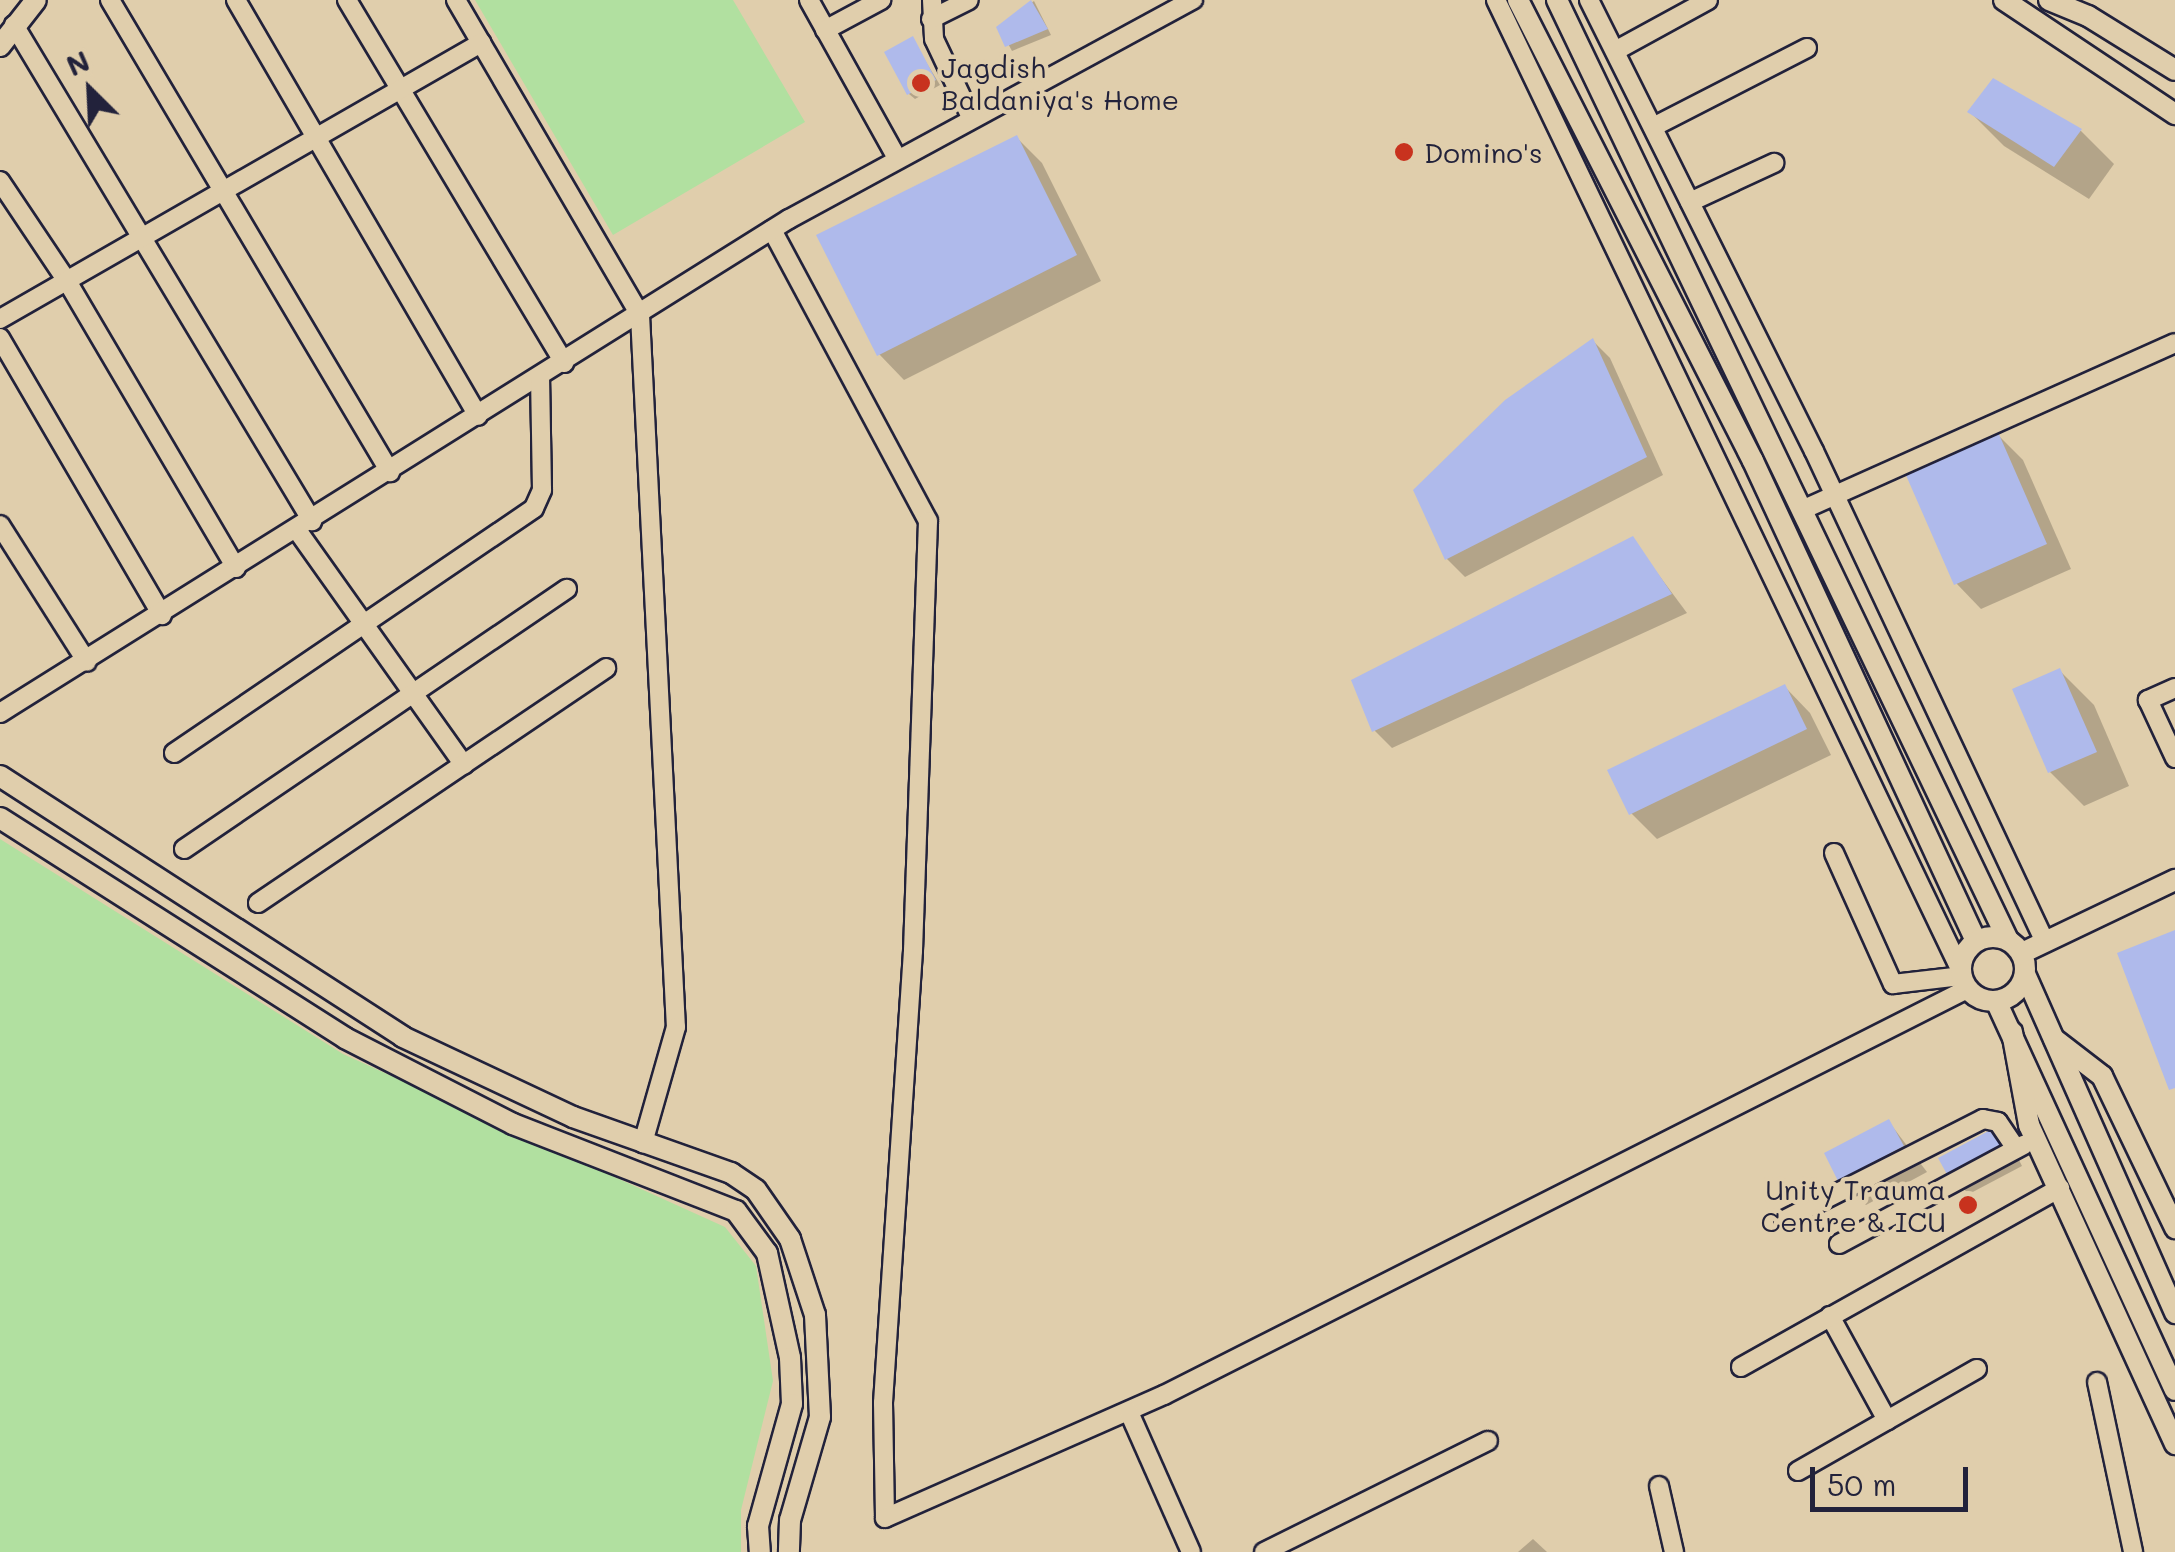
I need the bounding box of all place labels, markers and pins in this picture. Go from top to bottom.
place label: Jagdish Baldaniya's Home [941,50,1179,116]
marker: Jagdish Baldaniya's Home [910,72,932,94]
place label: Domino's [1424,135,1543,169]
marker: Domino's [1393,141,1415,163]
place label: Unity Trauma Centre & ICU [1760,1172,1946,1238]
marker: Unity Trauma Centre & ICU [1955,1192,1981,1218]

